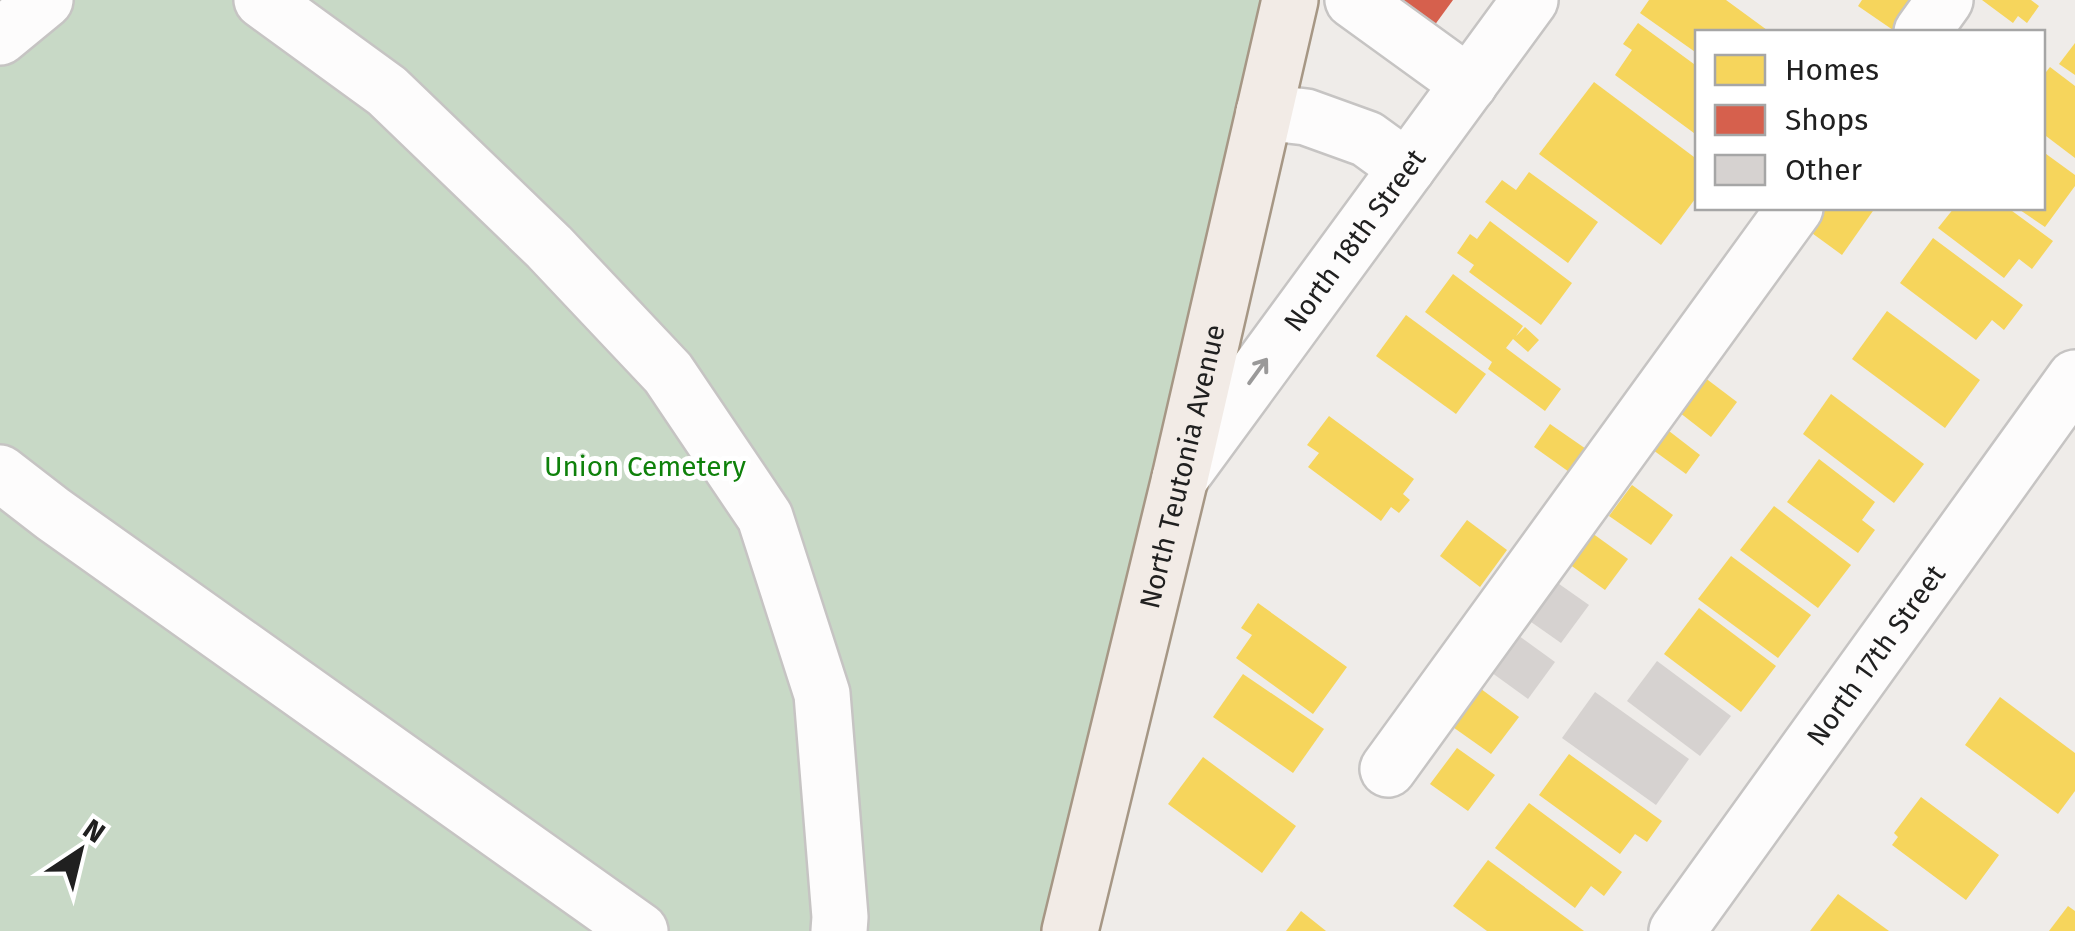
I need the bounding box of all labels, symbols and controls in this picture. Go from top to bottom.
legend [1695,30,2045,210]
text: Homes [1785,52,1879,88]
text: Shops [1785,102,1868,138]
street label: North 18th Street [1277,142,1432,338]
text: Other [1785,152,1863,188]
street label: North Teutonia Avenue [1132,321,1231,612]
one-way arrow [1247,358,1268,385]
park label: Union Cemetery [544,450,746,483]
street label: North 17th Street [1799,558,1952,752]
north arrow [30,801,130,901]
text: N [77,812,111,850]

